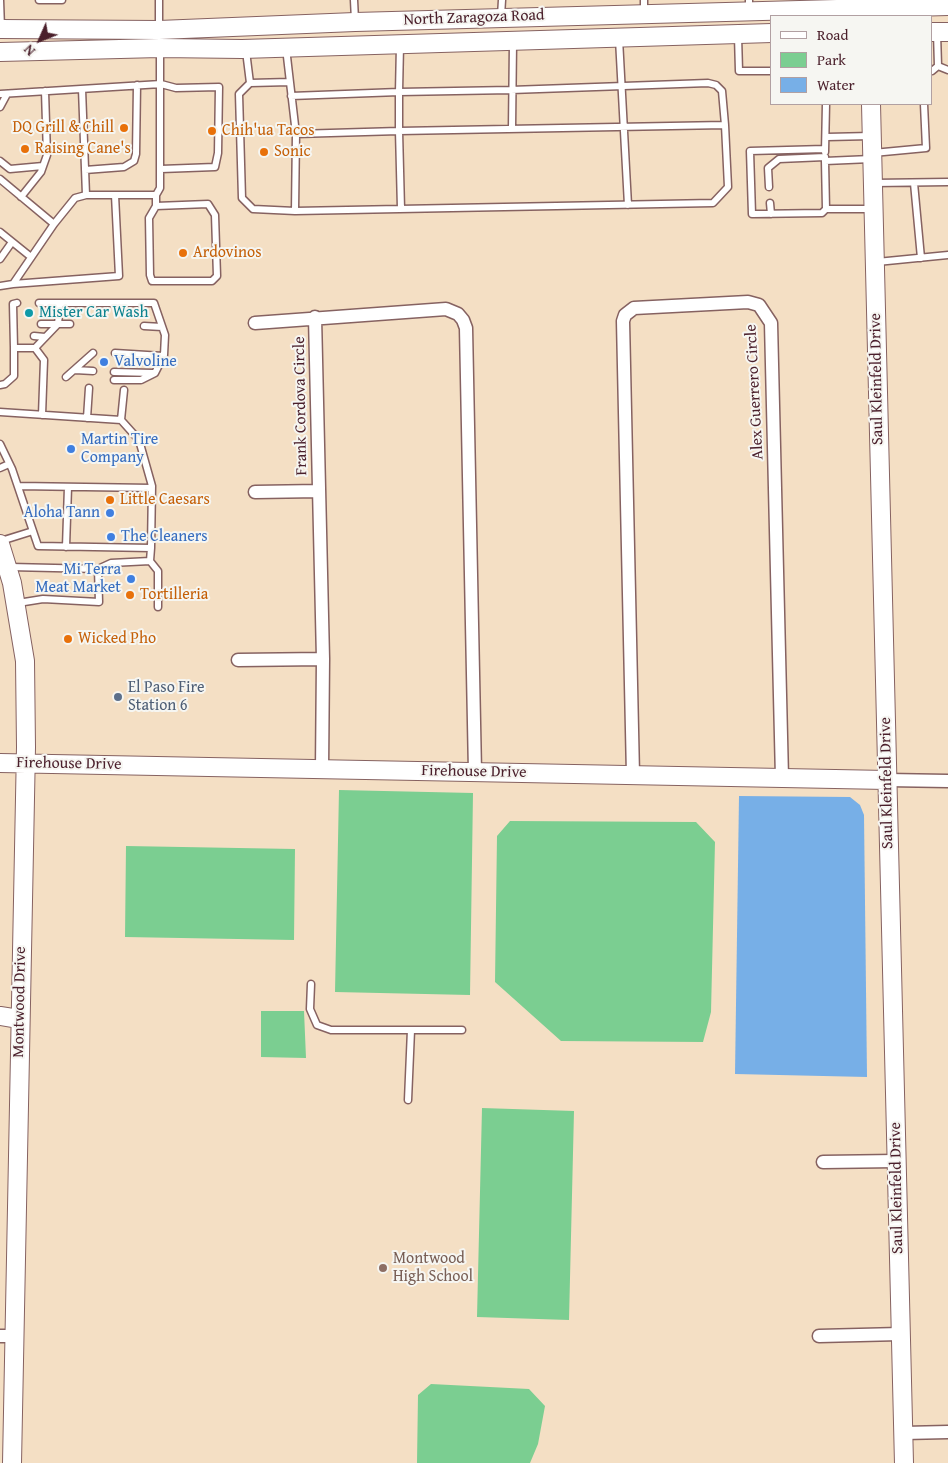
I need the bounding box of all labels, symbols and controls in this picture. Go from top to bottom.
street label: North Zaragoza Road [403,6,545,30]
north arrow [15,15,65,65]
legend [770,15,933,105]
text: Road [817,24,848,45]
text: N [19,40,40,61]
text: Park [817,49,846,70]
text: Water [817,74,855,95]
place label: DQ Grill & Chill [13,118,114,138]
place label: Chih'ua Tacos [222,121,315,141]
marker: DQ Grill & Chill [118,122,130,134]
marker: Chih'ua Tacos [206,125,218,137]
place label: Raising Cane's [35,139,131,159]
place label: Sonic [274,142,311,162]
marker: Raising Cane's [19,143,31,155]
marker: Sonic [258,146,270,158]
place label: Ardovinos [193,243,261,263]
marker: Ardovinos [177,247,189,259]
place label: Mister Car Wash [39,303,148,323]
marker: Mister Car Wash [23,307,35,319]
street label: Saul Kleinfeld Drive [866,313,888,445]
street label: Alex Guerrero Circle [742,324,768,460]
street label: Frank Cordova Circle [290,336,312,476]
place label: Valvoline [114,352,177,372]
marker: Valvoline [98,356,110,368]
place label: Martin Tire Company [81,430,158,468]
marker: Martin Tire Company [65,443,77,455]
place label: Little Caesars [120,490,210,510]
marker: Little Caesars [104,494,116,506]
place label: Aloha Tann [24,503,100,523]
marker: Aloha Tann [104,507,116,519]
place label: The Cleaners [121,527,208,547]
marker: The Cleaners [105,531,117,543]
place label: Mi Terra Meat Market [35,560,121,598]
marker: Mi Terra Meat Market [125,573,137,585]
place label: Tortilleria [140,585,208,605]
marker: Tortilleria [124,589,136,601]
place label: Wicked Pho [78,629,156,649]
marker: Wicked Pho [62,633,74,645]
place label: El Paso Fire Station 6 [128,678,204,716]
marker: El Paso Fire Station 6 [112,691,124,703]
street label: Saul Kleinfeld Drive [876,717,898,849]
street label: Firehouse Drive [16,753,122,775]
street label: Firehouse Drive [421,761,527,783]
street label: Montwood Drive [9,946,31,1058]
street label: Saul Kleinfeld Drive [886,1122,908,1254]
place label: Montwood High School [393,1249,473,1287]
marker: Montwood High School [377,1262,389,1274]

